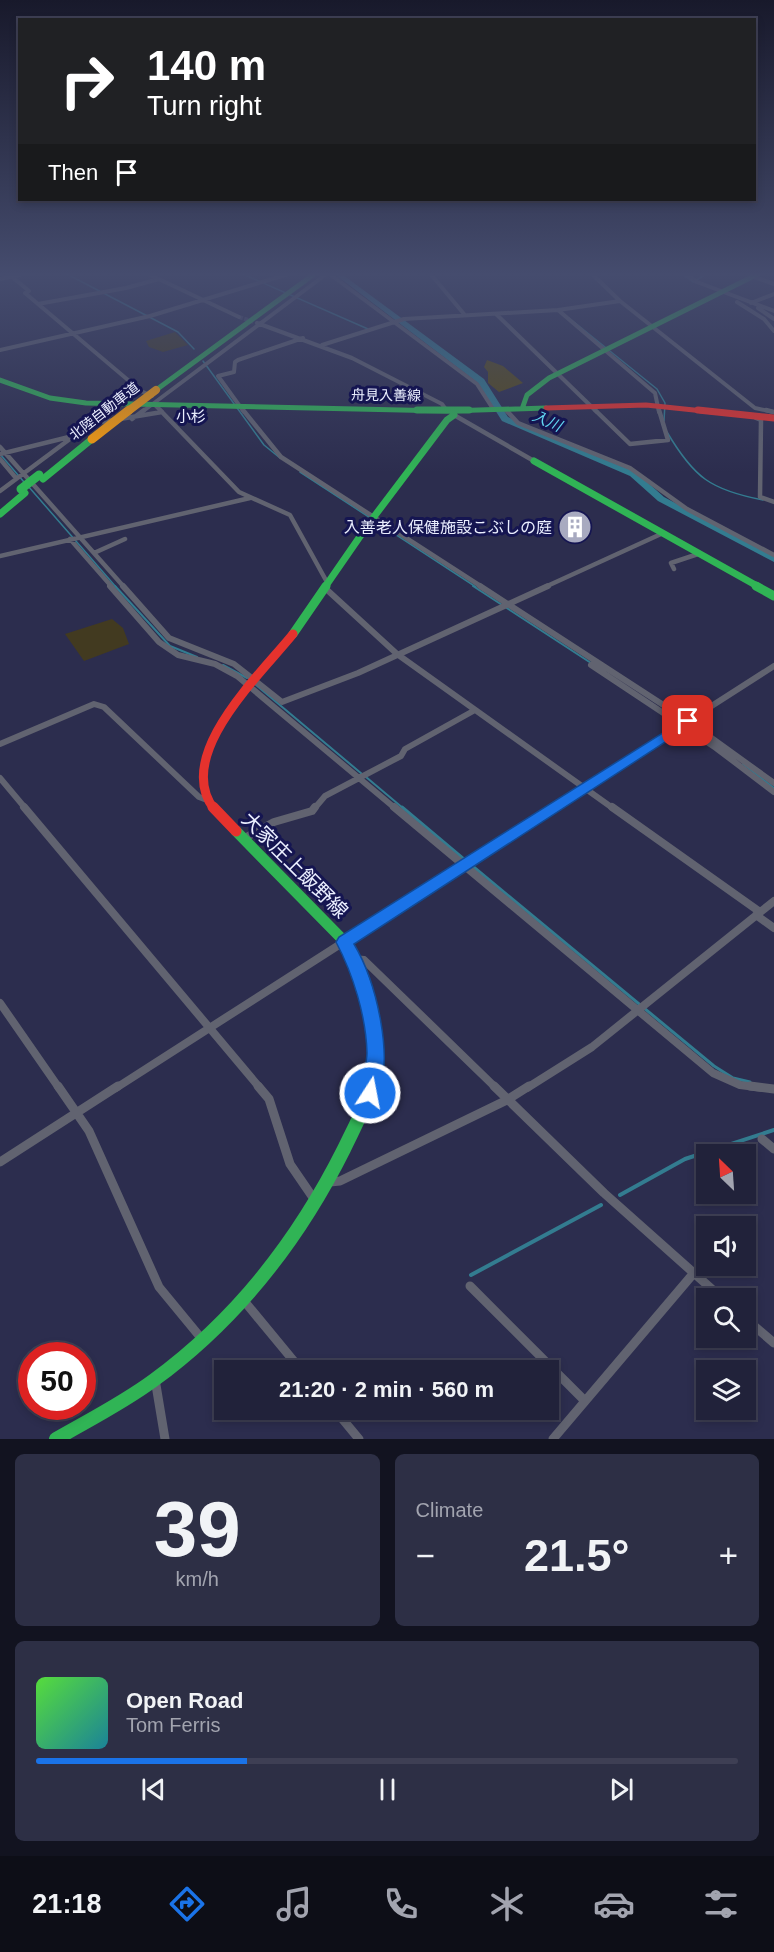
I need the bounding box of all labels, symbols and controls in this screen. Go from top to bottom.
icon: right [48,42,126,120]
text: 140 m [147,42,266,89]
text: Turn right [147,91,262,121]
icon: arrive [110,156,143,189]
text: Then [48,160,98,185]
street label: 北陸自動車道 [66,379,142,443]
street label: 舟見入善線 [351,386,421,404]
water label: 入川 [530,407,566,435]
district label: 小杉 [176,408,206,425]
building icon: 入善老人保健施設こぶしの庭 [557,509,593,545]
place label: 入善老人保健施設こぶしの庭 [344,519,552,536]
pin [662,695,713,746]
icon: arrive [671,704,704,737]
street label: 大家庄上飯野線 [238,808,352,922]
position arrow [338,1061,402,1125]
north arrow [696,1144,756,1204]
map controls [696,1144,756,1420]
button: sound [696,1216,756,1276]
button: search [696,1288,756,1348]
speed limit sign: 50 [18,1342,96,1420]
button: layers [696,1360,756,1420]
text: 21:20 · 2 min · 560 m [279,1377,494,1402]
text: 39 [154,1485,241,1573]
text: Climate [416,1499,483,1521]
text: 21.5° [524,1530,630,1581]
text: − [416,1537,435,1574]
text: + [719,1537,738,1574]
text: km/h [176,1568,219,1590]
text: Open Road [126,1688,243,1713]
text: Tom Ferris [126,1714,220,1736]
icon: previous [137,1773,170,1806]
icon: pause [371,1773,404,1806]
icon: next [605,1773,638,1806]
icon: directions [166,1883,208,1925]
icon: music [273,1883,315,1925]
icon: phone [380,1883,422,1925]
icon: climate [486,1883,528,1925]
icon: car [593,1883,635,1925]
icon: filters [700,1883,742,1925]
text: 21:18 [32,1889,101,1919]

